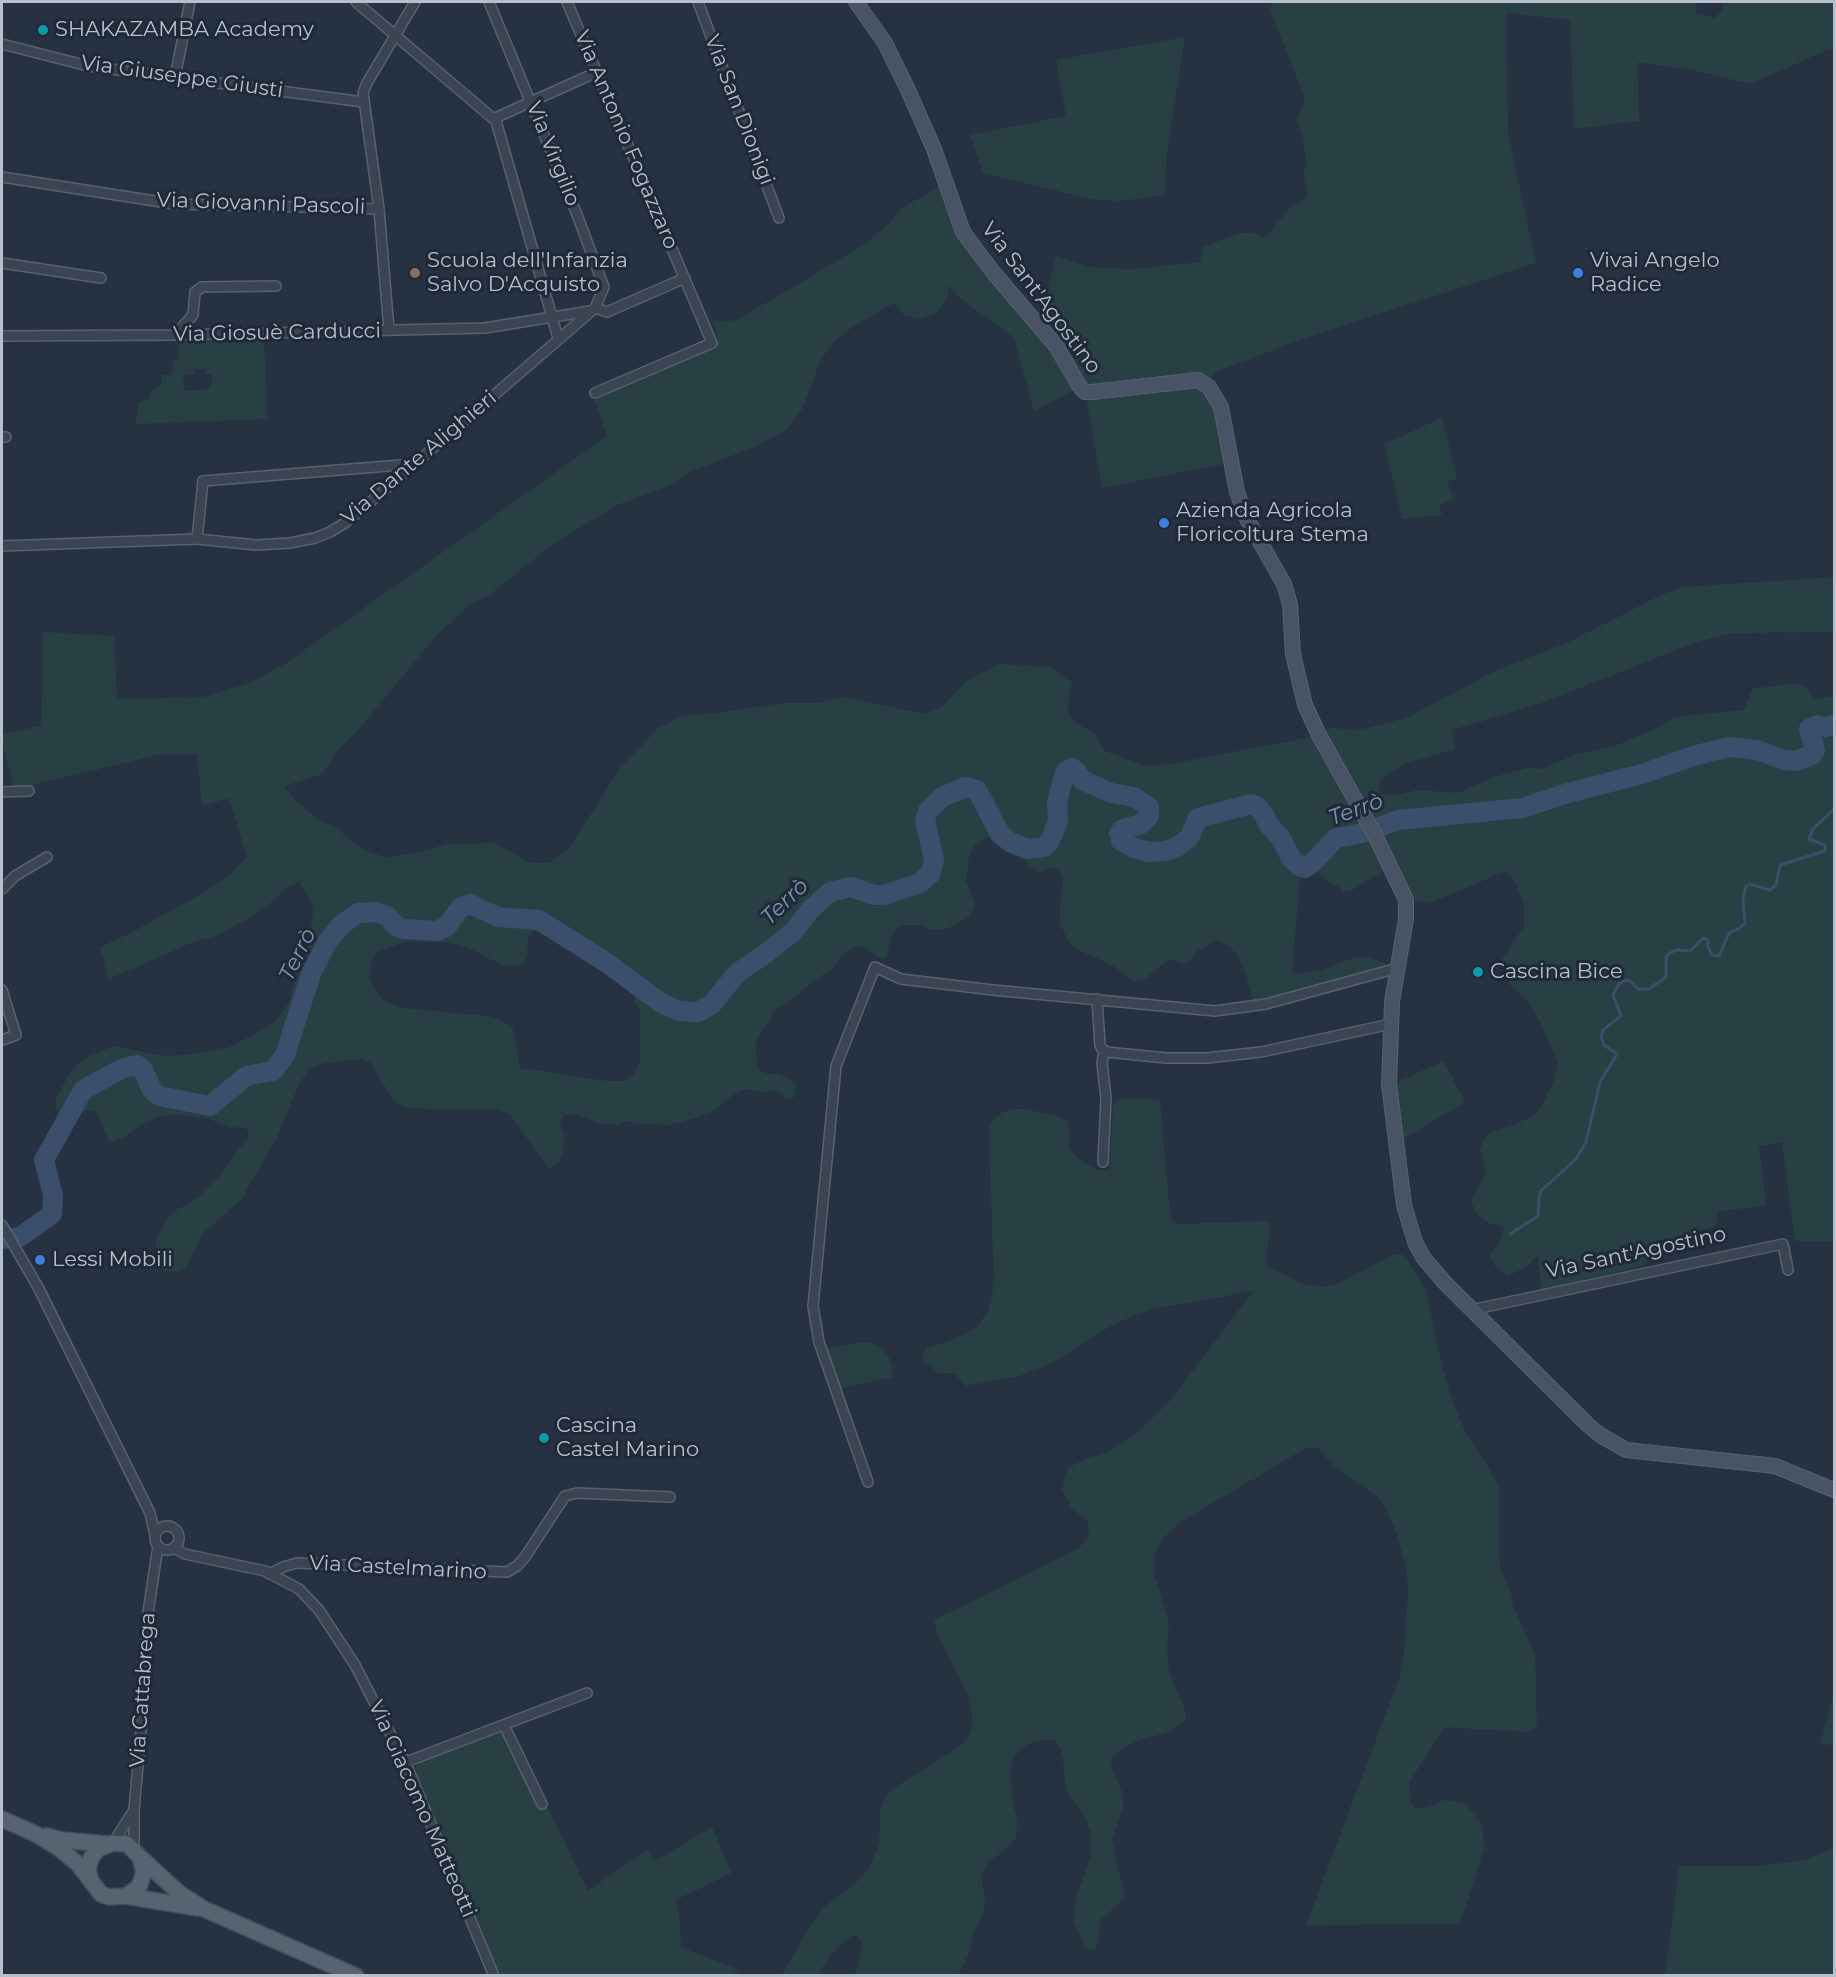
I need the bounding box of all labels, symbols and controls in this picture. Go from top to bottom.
place label: SHAKAZAMBA Academy [55,17,314,43]
marker: SHAKAZAMBA Academy [36,23,50,37]
street label: Via Antonio Fogazzaro [569,27,683,253]
street label: Via San Dionigi [699,31,779,189]
street label: Via Giuseppe Giusti [79,50,285,104]
street label: Via Virgilio [521,98,585,210]
street label: Via Giovanni Pascoli [156,188,366,220]
street label: Via Sant'Agostino [976,217,1106,379]
place label: Scuola dell'Infanzia Salvo D'Acquisto [427,248,628,298]
place label: Vivai Angelo Radice [1590,248,1720,298]
marker: Scuola dell'Infanzia Salvo D'Acquisto [408,266,422,280]
marker: Vivai Angelo Radice [1571,266,1585,280]
street label: Via Giosuè Carducci [173,319,381,347]
street label: Via Dante Alighieri [336,386,502,530]
place label: Azienda Agricola Floricoltura Stema [1176,498,1369,548]
marker: Azienda Agricola Floricoltura Stema [1157,516,1171,530]
water label: Terrò [1325,788,1387,832]
water label: Terrò [756,873,814,931]
water label: Terrò [274,924,322,986]
place label: Cascina Bice [1490,959,1623,985]
marker: Cascina Bice [1471,965,1485,979]
street label: Via Sant'Agostino [1544,1222,1728,1284]
place label: Lessi Mobili [52,1247,173,1273]
marker: Lessi Mobili [33,1253,47,1267]
place label: Cascina Castel Marino [556,1413,699,1463]
marker: Cascina Castel Marino [537,1431,551,1445]
street label: Via Castelmarino [309,1551,487,1585]
street label: Via Cattabrega [125,1612,161,1768]
street label: Via Giacomo Matteotti [363,1697,481,1921]

